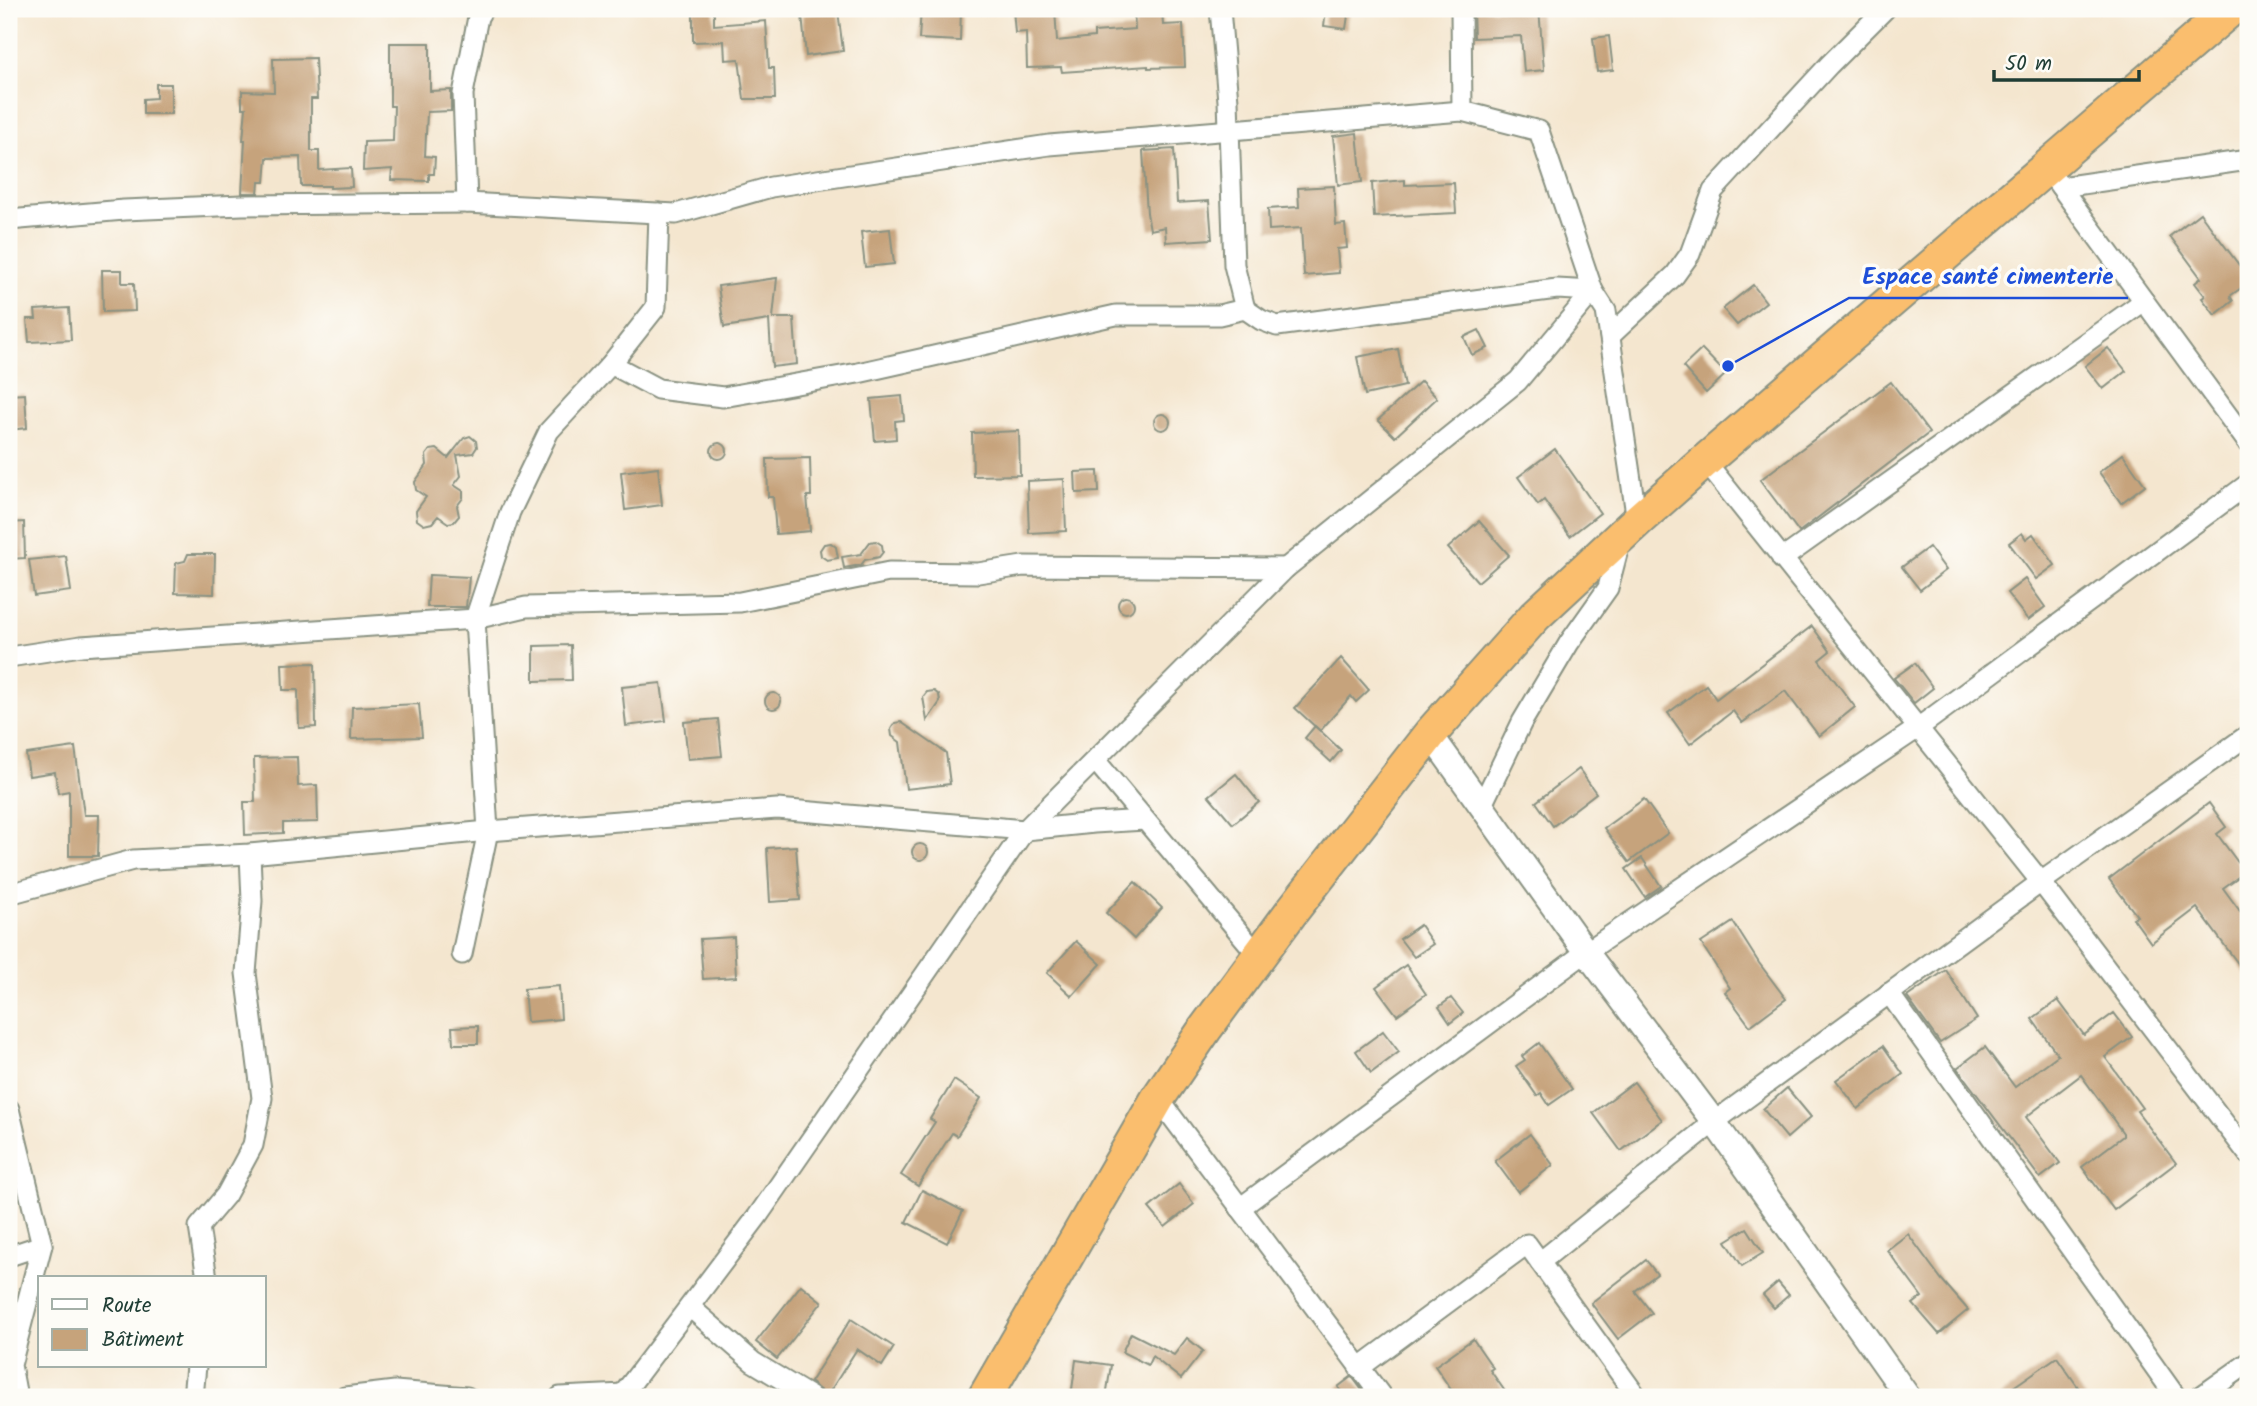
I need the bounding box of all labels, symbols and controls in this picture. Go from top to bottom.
scale bar [1994,38,2140,82]
text: 50 m [2005,48,2052,81]
callout: Espace santé cimenterie [1849,254,2128,298]
text: Espace santé cimenterie [1863,260,2113,296]
legend [38,1276,266,1368]
text: Route [102,1290,152,1323]
text: Bâtiment [102,1324,185,1357]

